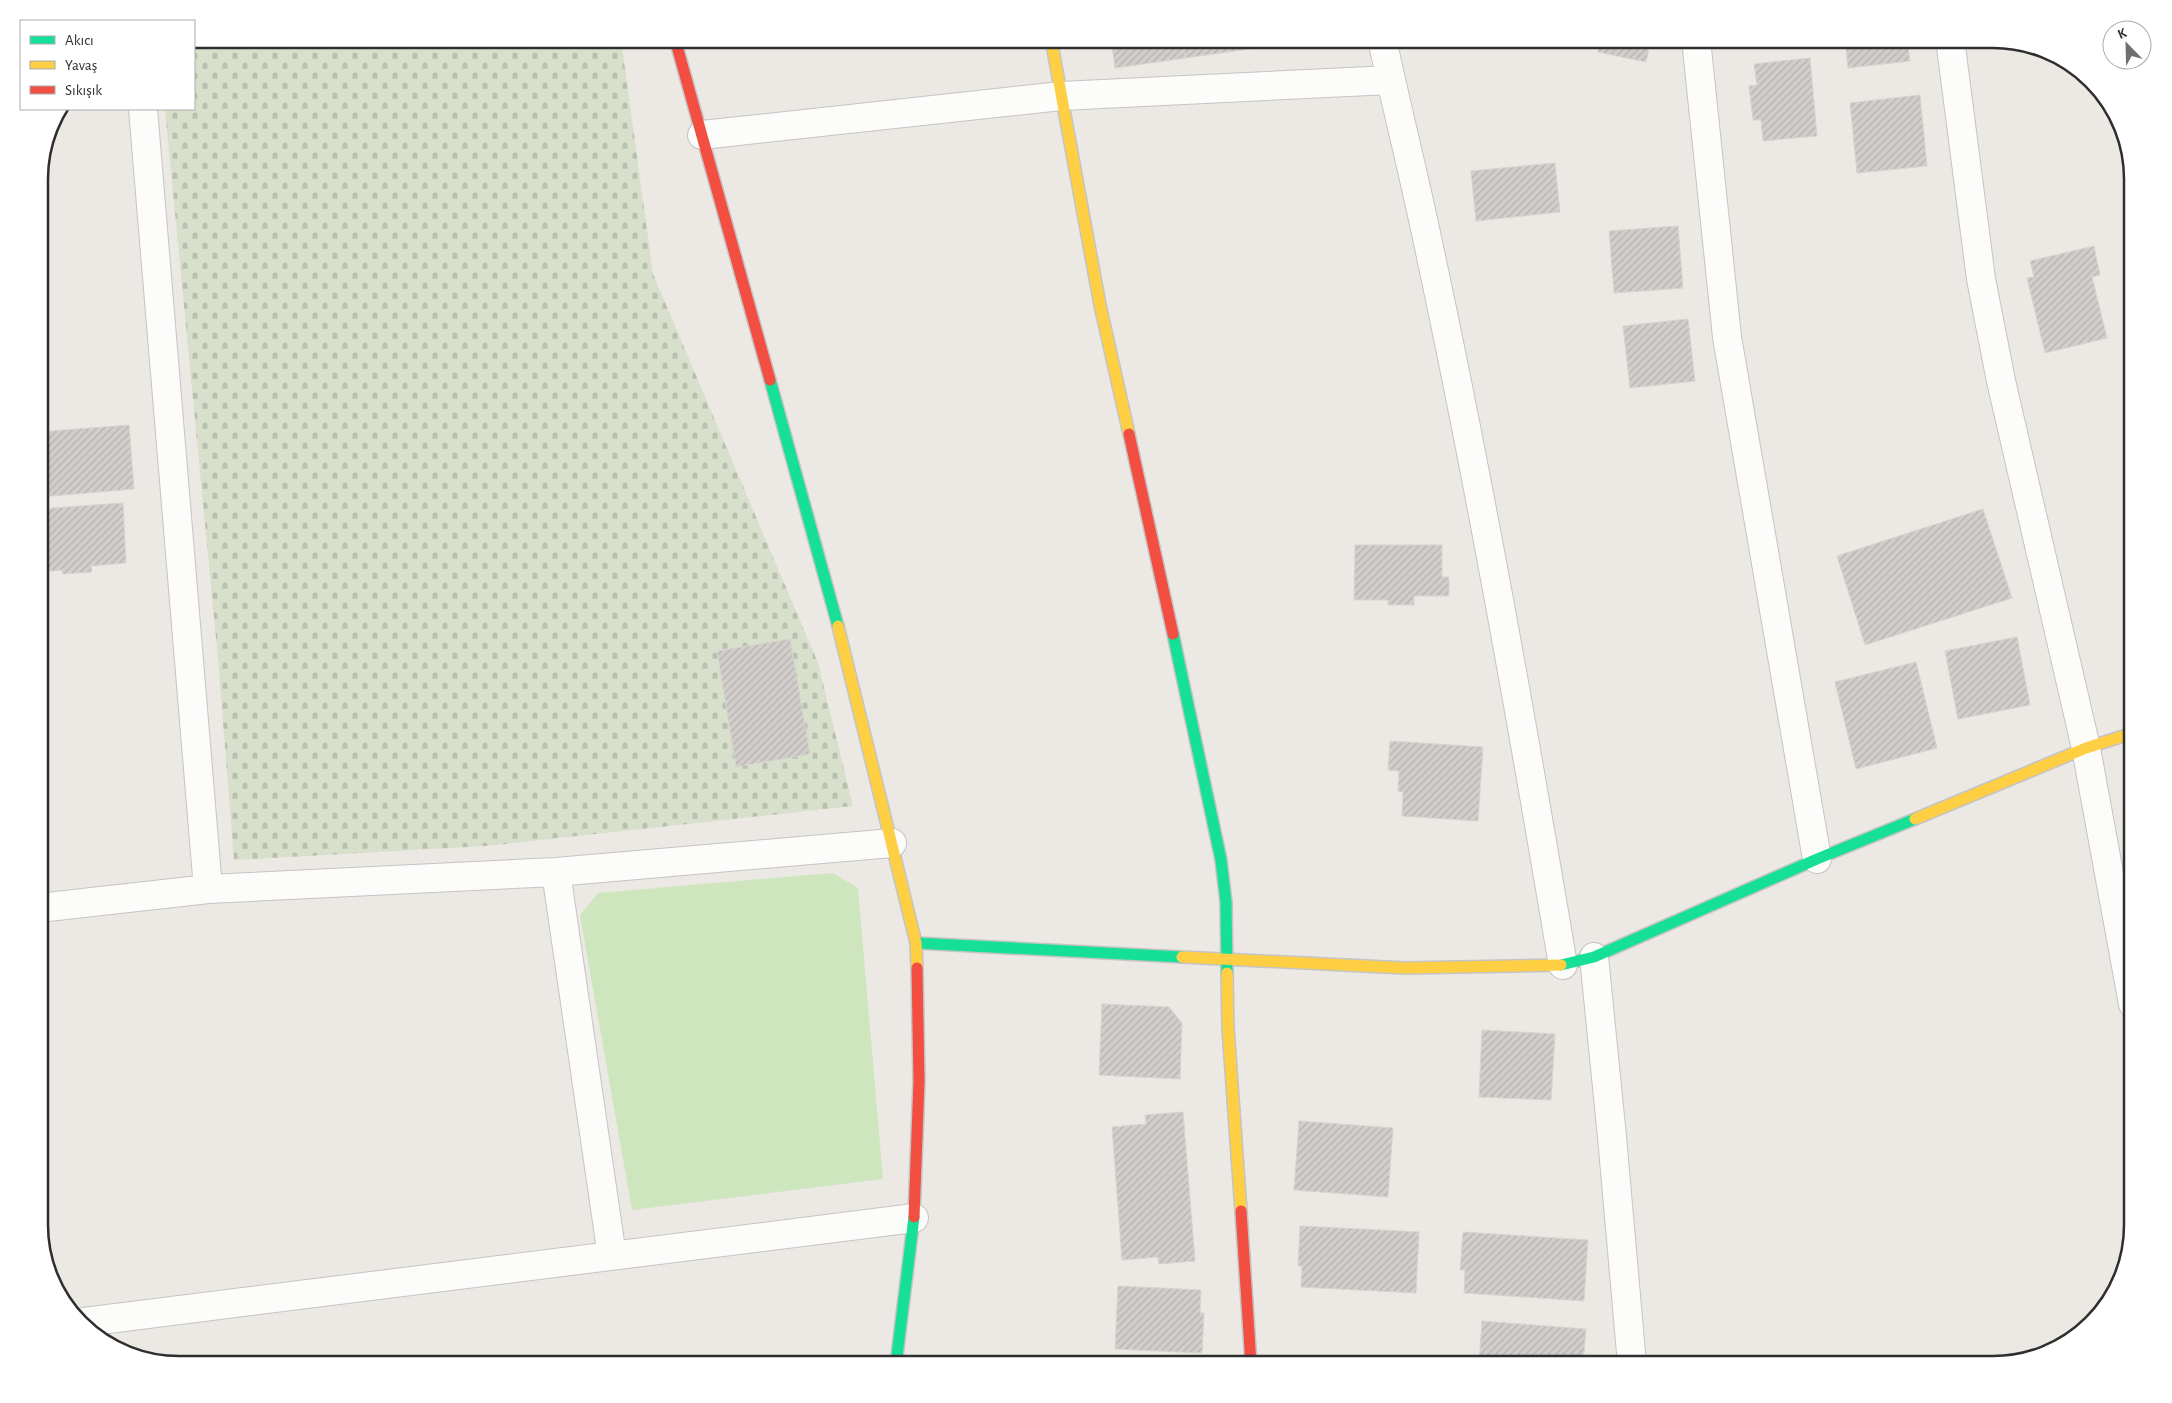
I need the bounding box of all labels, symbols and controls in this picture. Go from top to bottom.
legend [20,20,195,110]
north arrow [2102,20,2152,70]
text: K [2116,26,2130,42]
text: Akıcı [65,33,94,48]
text: Yavaş [65,58,97,73]
text: Sıkışık [65,83,102,98]

